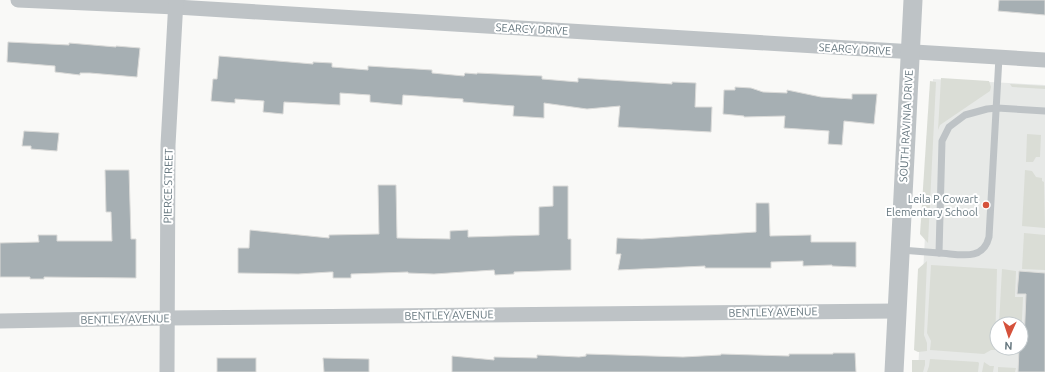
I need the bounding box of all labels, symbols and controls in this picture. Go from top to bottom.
street label: SEARCY DRIVE [496,21,568,37]
street label: SEARCY DRIVE [819,41,891,57]
street label: SOUTH RAVINIA DRIVE [897,69,915,183]
street label: PIERCE STREET [161,148,175,224]
place label: Leila P Cowart Elementary School [886,193,979,218]
marker: Leila P Cowart Elementary School [981,200,991,210]
street label: BENTLEY AVENUE [728,305,818,319]
street label: BENTLEY AVENUE [404,308,494,322]
street label: BENTLEY AVENUE [80,312,170,326]
north arrow [989,316,1029,356]
text: N [1004,340,1013,352]

